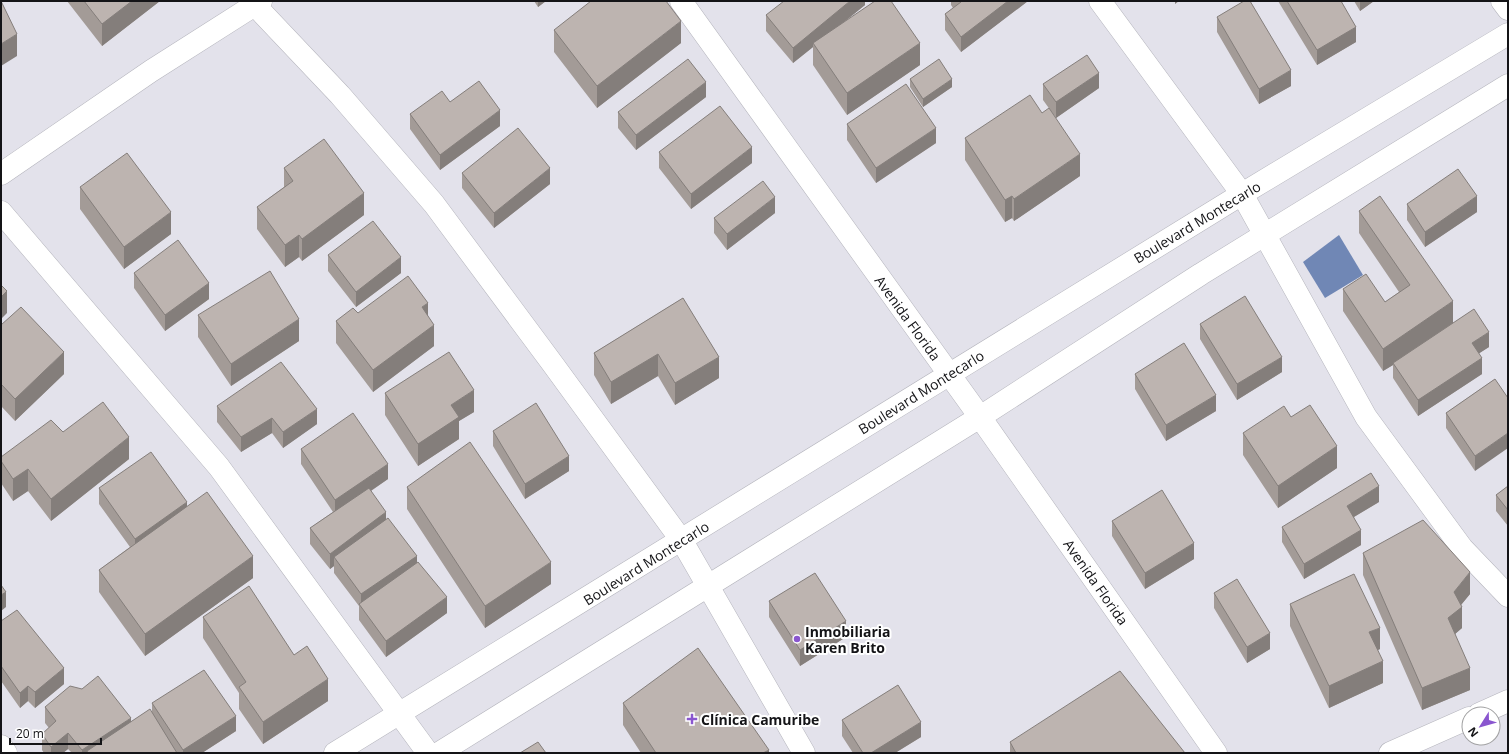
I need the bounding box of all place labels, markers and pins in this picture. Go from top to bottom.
place label: Inmobiliaria Karen Brito [805,622,890,657]
marker: Inmobiliaria Karen Brito [792,634,802,644]
place label: Clínica Camuribe [701,710,819,729]
marker: Clínica Camuribe [686,713,698,725]

